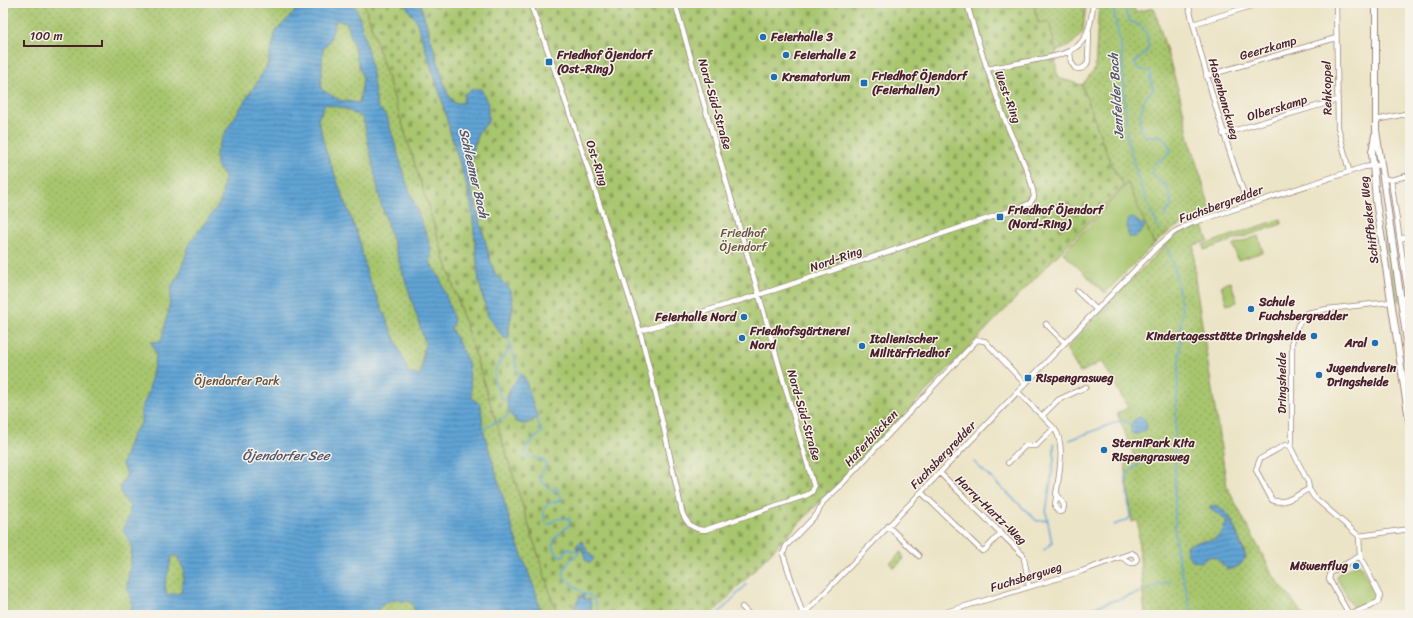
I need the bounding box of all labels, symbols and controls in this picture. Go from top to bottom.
scale bar [24,22,102,48]
text: 100 m [30,25,63,47]
place label: Feierhalle 3 [770,26,833,48]
street label: Geerzkamp [1237,29,1300,67]
marker: Feierhalle 3 [758,32,768,42]
place label: Friedhof Öjendorf (Ost-Ring) [556,44,654,80]
place label: Feierhalle 2 [793,44,856,66]
marker: Feierhalle 2 [781,50,791,60]
water label: Jenfelder Bach [1101,51,1130,140]
street label: Hasenbanckweg [1202,55,1246,143]
street label: Nord-Süd-Straße [691,56,739,152]
marker: Friedhof Öjendorf (Ost-Ring) [544,57,554,67]
street label: Rehkoppel [1316,60,1338,115]
place label: Friedhof Öjendorf (Feierhallen) [871,65,969,101]
place label: Krematorium [781,66,850,88]
street label: West-Ring [988,67,1028,127]
marker: Krematorium [769,72,779,82]
marker: Friedhof Öjendorf (Feierhallen) [859,78,869,88]
street label: Olberskamp [1244,88,1311,128]
water label: Schleemer Bach [452,126,496,221]
street label: Ost-Ring [579,137,615,189]
street label: Schiffbeker Weg [1353,175,1385,265]
street label: Fuchsbergredder [1176,178,1267,229]
place label: Friedhof Öjendorf (Nord-Ring) [1007,199,1105,235]
marker: Friedhof Öjendorf (Nord-Ring) [995,212,1005,222]
park label: Friedhof Öjendorf [720,222,768,258]
street label: Nord-Ring [807,240,865,278]
place label: Schule Fuchsbergredder [1258,291,1348,327]
marker: Schule Fuchsbergredder [1246,304,1256,314]
place label: Feierhalle Nord [654,306,738,328]
marker: Feierhalle Nord [739,312,749,322]
place label: Friedhofsgärtnerei Nord [749,320,850,356]
place label: Kindertagesstätte Dringsheide [1145,325,1306,347]
place label: Italienischer Militärfriedhof [869,328,951,364]
marker: Kindertagesstätte Dringsheide [1309,331,1319,341]
place label: Aral [1344,332,1368,354]
marker: Friedhofsgärtnerei Nord [737,333,747,343]
marker: Aral [1370,338,1380,348]
marker: Italienischer Militärfriedhof [857,341,867,351]
street label: Dringsheide [1271,352,1293,414]
place label: Jugendverein Dringsheide [1326,357,1397,393]
street label: Nord-Süd-Straße [780,367,828,463]
place label: Rispengrasweg [1035,367,1115,389]
park label: Öjendorfer Park [194,370,280,392]
marker: Jugendverein Dringsheide [1314,370,1324,380]
marker: Rispengrasweg [1023,373,1033,383]
street label: Haferblöcken [838,404,904,472]
street label: Fuchsbergredder [904,415,982,494]
place label: SterniPark Kita Rispengrasweg [1111,432,1196,468]
water label: Öjendorfer See [242,444,331,467]
marker: SterniPark Kita Rispengrasweg [1099,445,1109,455]
street label: Harry-Hartz-Weg [950,470,1032,550]
place label: Möwenflug [1289,555,1349,577]
street label: Fuchsbergweg [987,556,1065,598]
marker: Möwenflug [1351,561,1361,571]

